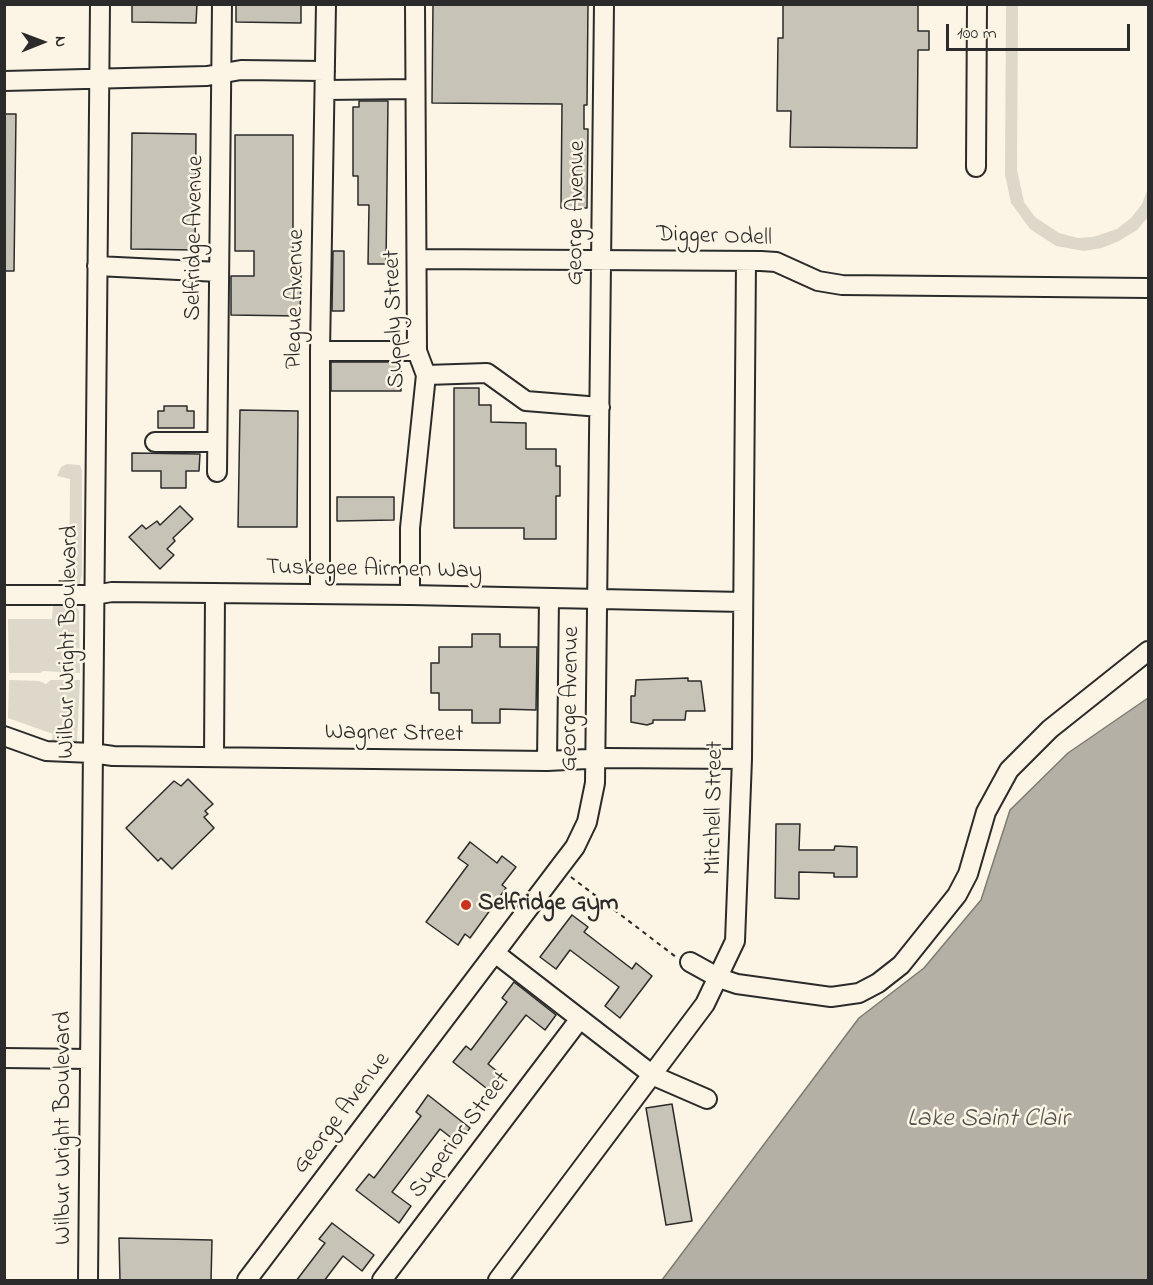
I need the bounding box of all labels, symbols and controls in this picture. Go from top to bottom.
north arrow [12,12,72,72]
scale bar [949,12,1134,50]
text: 100 m [957,21,997,47]
text: N [48,36,72,47]
street label: George Avenue [562,140,594,286]
street label: Selfridge Avenue [180,155,212,321]
street label: Digger Odell [656,222,772,254]
street label: Plegue Avenue [281,229,313,369]
street label: Supply Street [379,249,413,389]
street label: Wilbur Wright Boulevard [54,525,86,759]
street label: Tuskegee Airmen Way [266,555,482,587]
street label: George Avenue [556,626,588,772]
street label: Wagner Street [324,719,464,751]
street label: Mitchell Street [700,741,732,875]
place label: Selfridge Gym [478,891,618,919]
marker: Selfridge Gym [459,898,473,912]
street label: Wilbur Wright Boulevard [51,1011,79,1245]
street label: George Avenue [288,1047,398,1181]
street label: Superior Street [404,1067,518,1205]
water label: Lake Saint Clair [907,1105,1069,1137]

